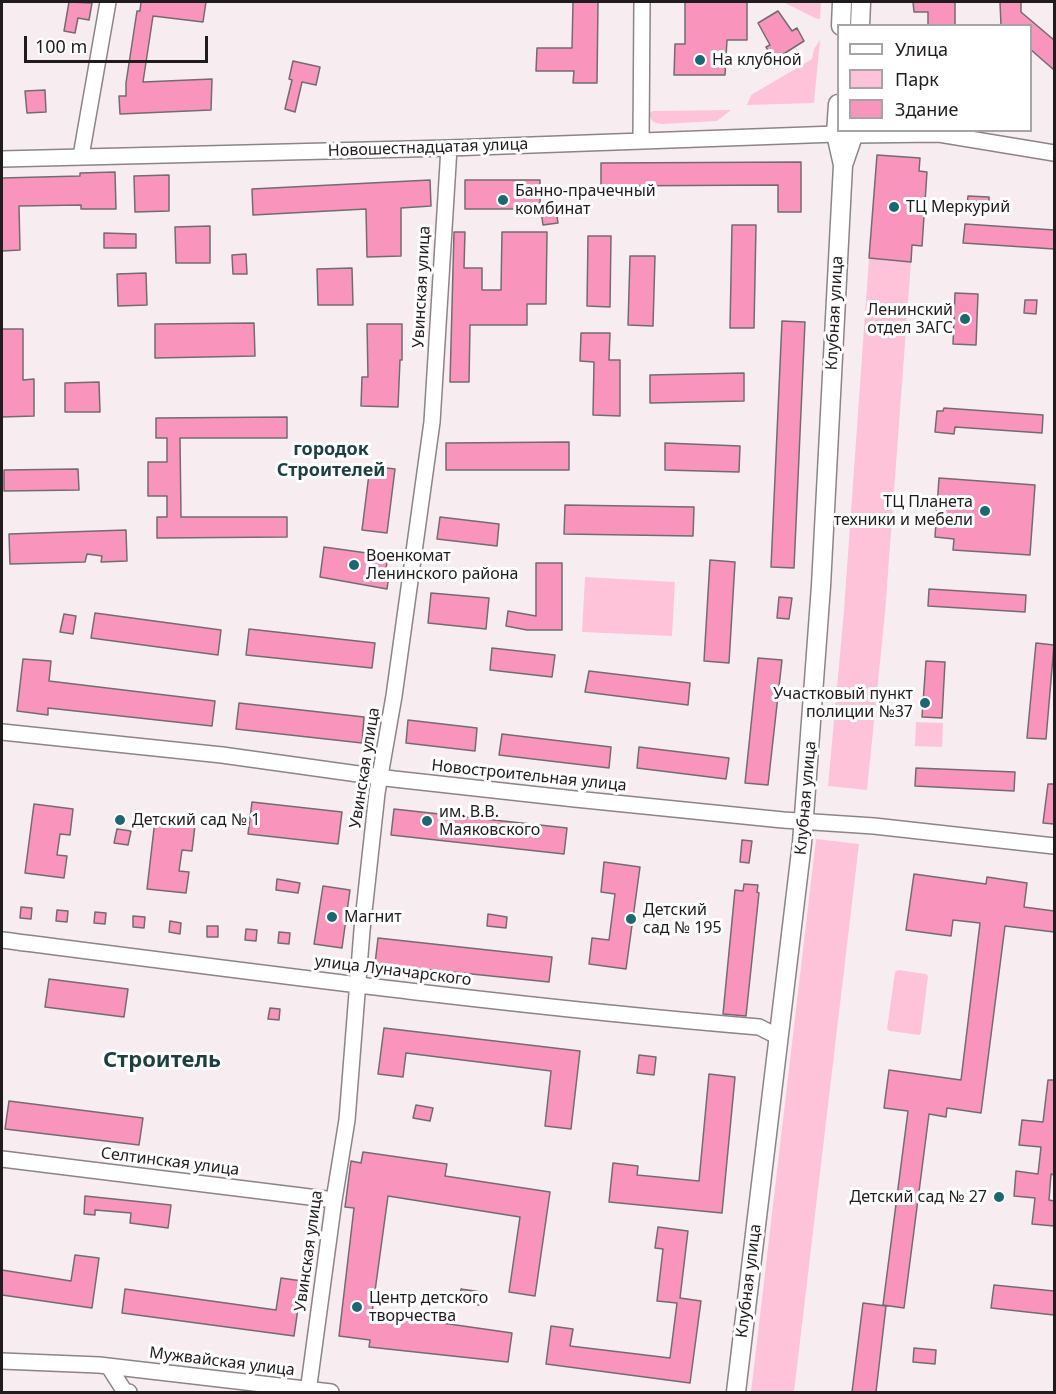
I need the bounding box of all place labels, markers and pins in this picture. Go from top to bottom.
place label: На клубной [712,50,802,70]
marker: На клубной [693,53,707,67]
place label: Банно-прачечный комбинат [515,181,656,219]
marker: Банно-прачечный комбинат [496,193,510,207]
place label: ТЦ Меркурий [906,197,1010,217]
marker: ТЦ Меркурий [887,200,901,214]
place label: Ленинский отдел ЗАГС [867,300,953,338]
marker: Ленинский отдел ЗАГС [958,312,972,326]
place label: ТЦ Планета техники и мебели [834,492,973,530]
marker: ТЦ Планета техники и мебели [978,504,992,518]
place label: Военкомат Ленинского района [366,546,518,584]
marker: Военкомат Ленинского района [347,558,361,572]
place label: Участковый пункт полиции №37 [773,684,913,722]
marker: Участковый пункт полиции №37 [918,696,932,710]
place label: им. В.В. Маяковского [439,802,540,840]
place label: Детский сад № 1 [132,810,260,830]
marker: Детский сад № 1 [113,813,127,827]
marker: им. В.В. Маяковского [420,814,434,828]
place label: Детский сад № 195 [643,900,722,938]
place label: Магнит [344,907,402,927]
marker: Магнит [325,910,339,924]
marker: Детский сад № 195 [624,912,638,926]
place label: Детский сад № 27 [850,1187,987,1207]
marker: Детский сад № 27 [992,1190,1006,1204]
place label: Центр детского творчества [369,1288,488,1326]
marker: Центр детского творчества [350,1300,364,1314]

